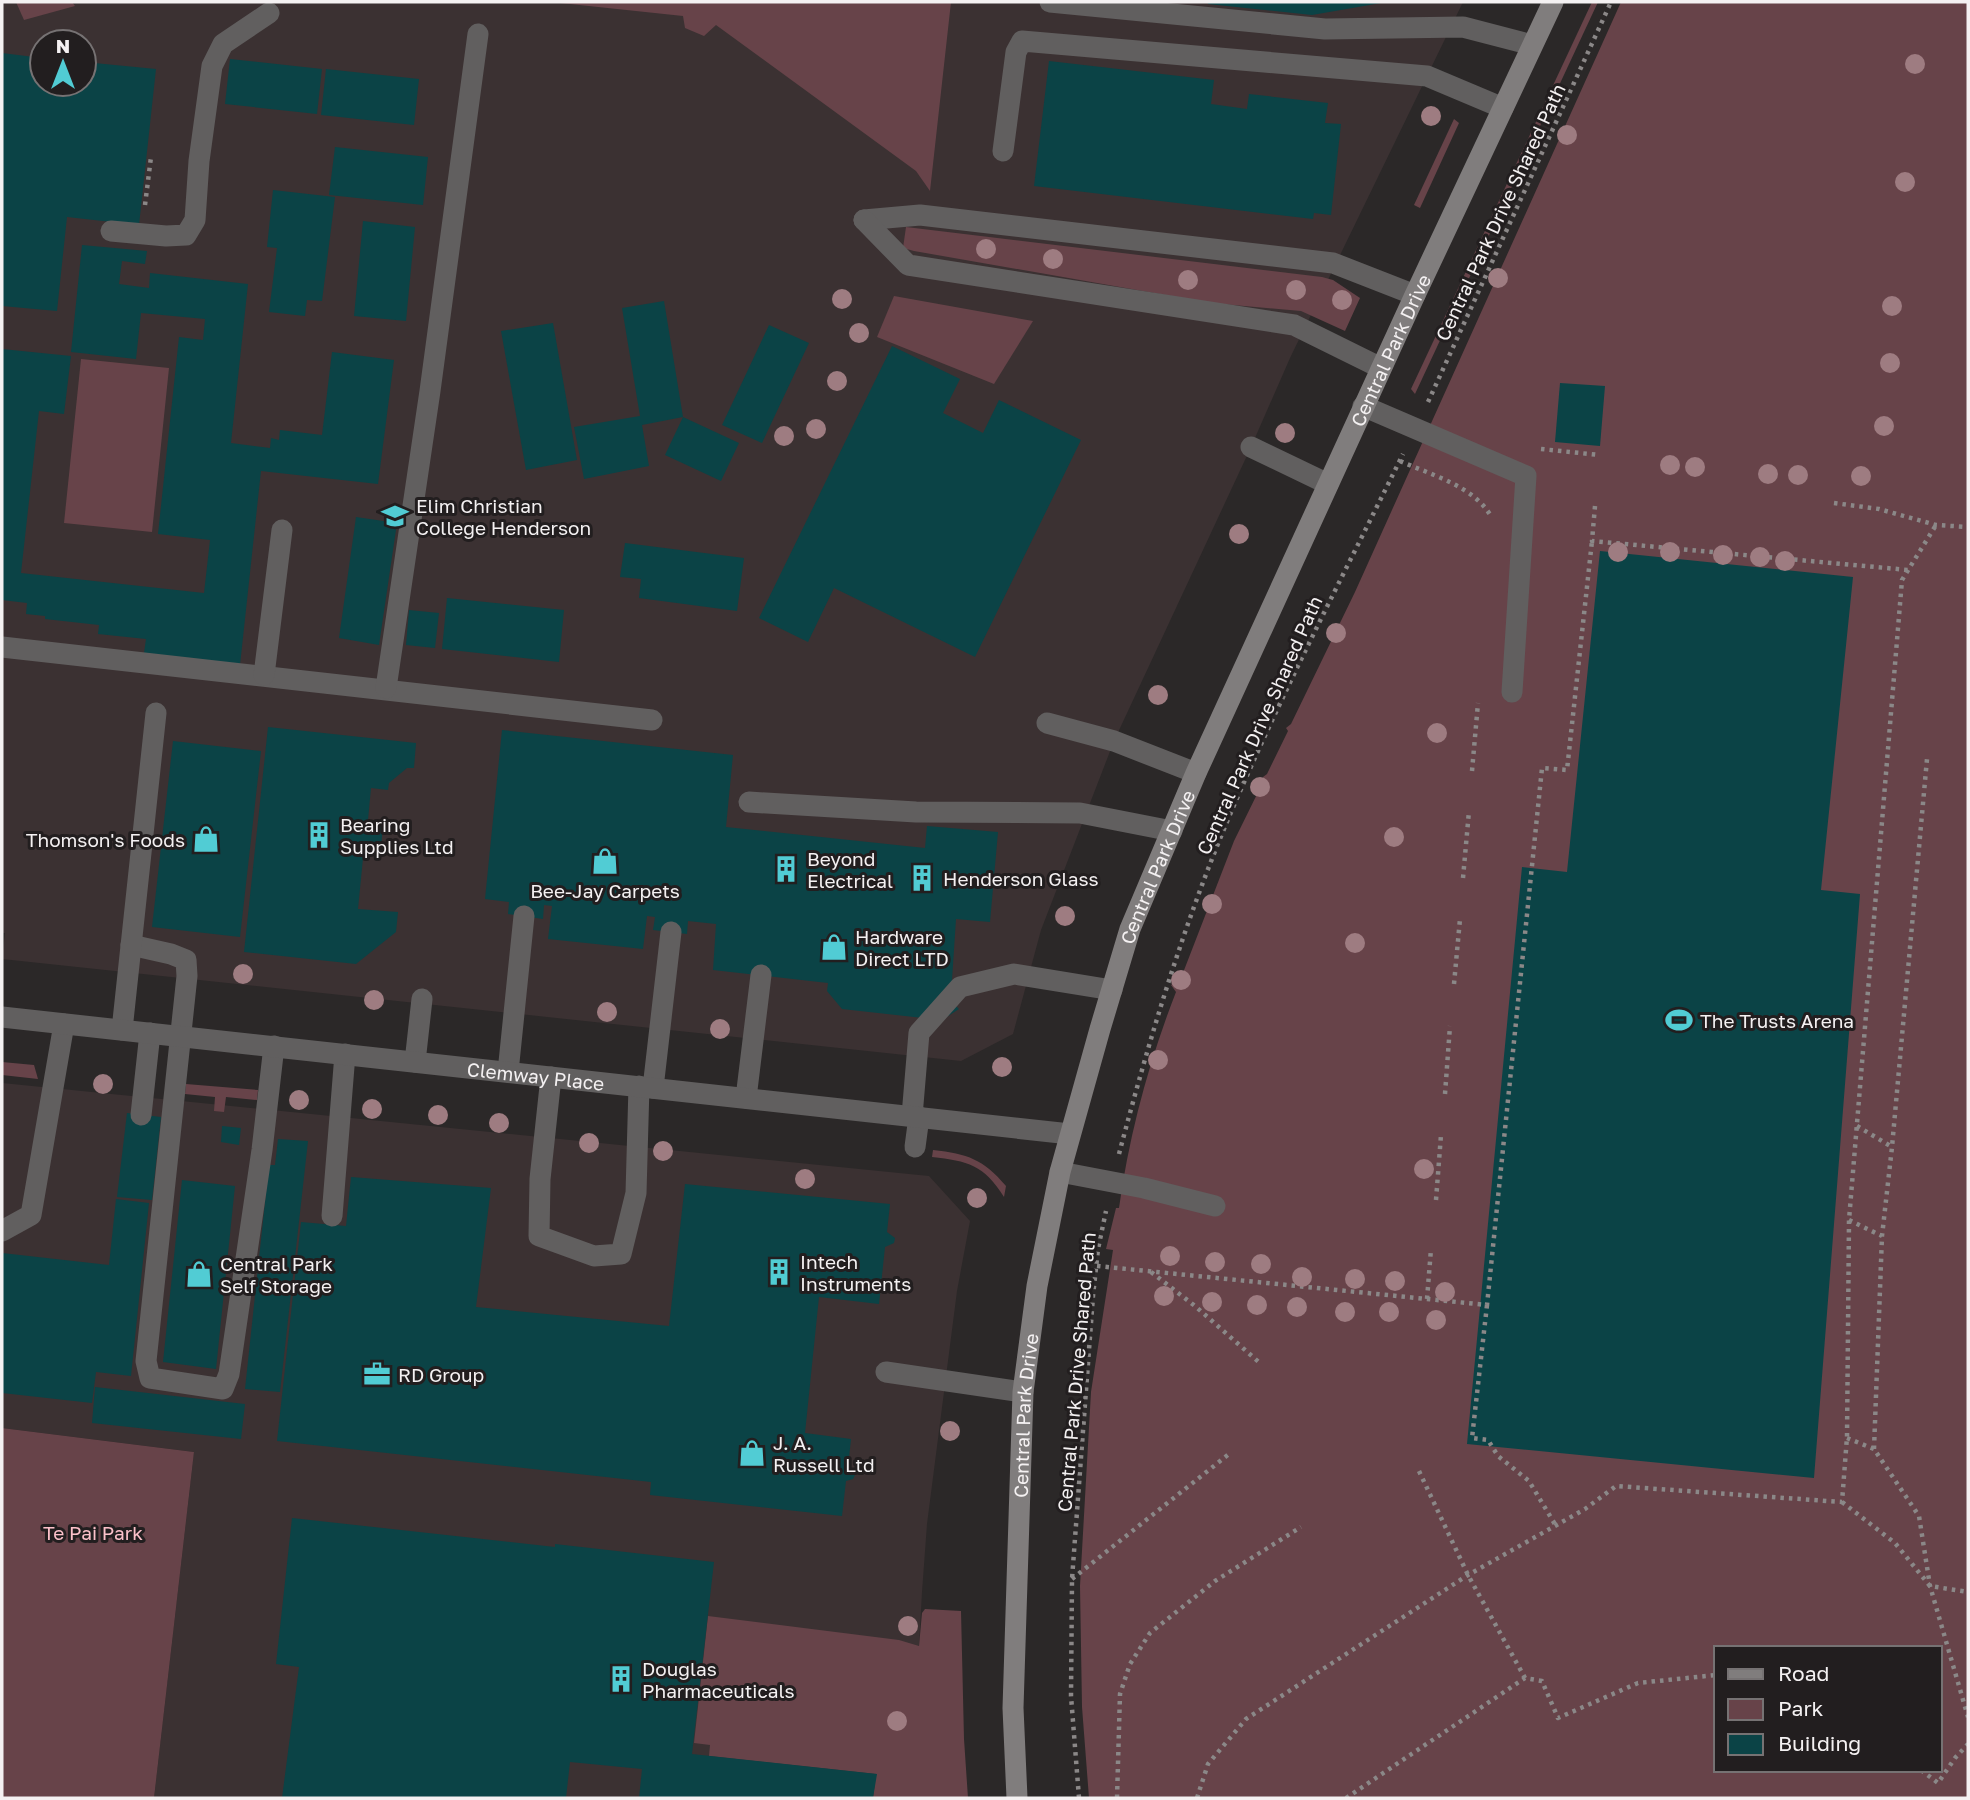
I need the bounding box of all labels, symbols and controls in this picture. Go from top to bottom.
north arrow [28,28,98,98]
text: N [56,34,70,57]
street label: Central Park Drive Shared Path [1430,80,1570,344]
street label: Central Park Drive [1345,270,1435,430]
place label: Elim Christian College Henderson [416,494,591,539]
school or university icon: Elim Christian College Henderson [380,501,410,531]
street label: Central Park Drive Shared Path [1191,592,1327,858]
street label: Central Park Drive [1115,786,1199,947]
place label: Bearing Supplies Ltd [340,813,454,858]
building icon: Bearing Supplies Ltd [304,820,334,850]
shop icon: Thomson's Foods [191,824,221,854]
place label: Thomson's Foods [26,828,185,851]
shop icon: Bee-Jay Carpets [590,846,620,876]
place label: Beyond Electrical [807,847,893,892]
building icon: Beyond Electrical [771,854,801,884]
building icon: Henderson Glass [907,863,937,893]
place label: Henderson Glass [943,867,1099,890]
place label: Bee-Jay Carpets [530,879,680,902]
place label: Hardware Direct LTD [855,925,949,970]
shop icon: Hardware Direct LTD [819,932,849,962]
sports icon: The Trusts Arena [1664,1005,1694,1035]
place label: The Trusts Arena [1700,1009,1854,1032]
street label: Clemway Place [466,1057,606,1094]
street label: Central Park Drive Shared Path [1052,1231,1100,1513]
place label: Intech Instruments [800,1250,911,1295]
place label: Central Park Self Storage [220,1252,333,1297]
building icon: Intech Instruments [764,1257,794,1287]
shop icon: Central Park Self Storage [184,1259,214,1289]
street label: Central Park Drive [1008,1332,1042,1498]
office icon: RD Group [362,1359,392,1389]
place label: RD Group [398,1363,484,1386]
place label: J. A. Russell Ltd [773,1431,875,1476]
shop icon: J. A. Russell Ltd [737,1438,767,1468]
park label: Te Pai Park [43,1521,143,1544]
legend [1714,1646,1942,1772]
place label: Douglas Pharmaceuticals [642,1657,795,1702]
text: Road [1778,1660,1829,1686]
building icon: Douglas Pharmaceuticals [606,1664,636,1694]
text: Park [1778,1695,1824,1721]
text: Building [1778,1730,1861,1756]

